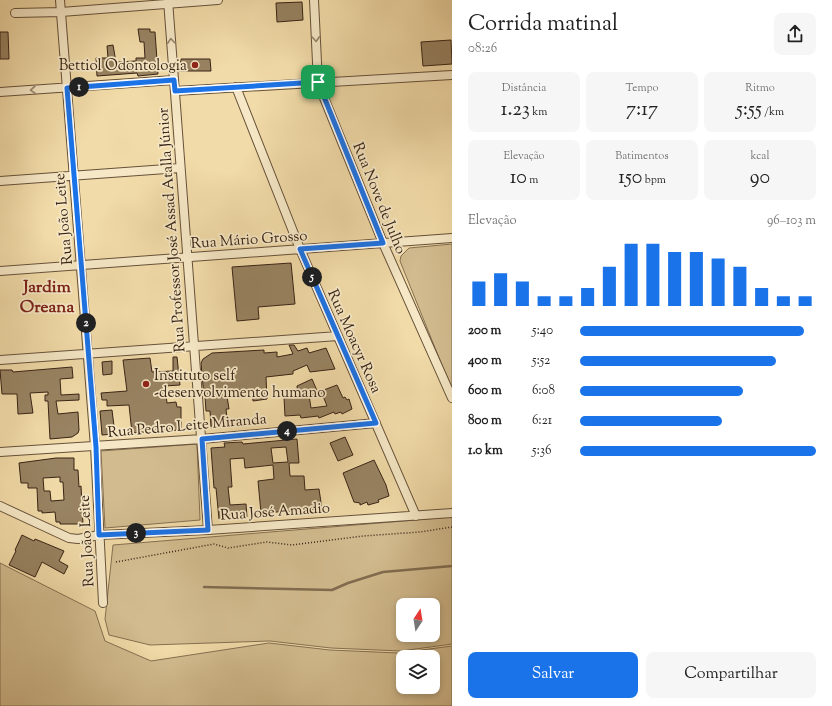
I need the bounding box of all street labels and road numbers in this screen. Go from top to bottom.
street label: Rua Professor José Assad Atalla Júnior [153,106,192,353]
street label: Rua Nove de Julho [347,140,411,258]
street label: Rua João Leite [50,172,79,266]
street label: Rua Mário Grosso [190,226,308,255]
street label: Rua Moacyr Rosa [321,286,386,397]
street label: Rua Pedro Leite Miranda [107,409,268,444]
street label: Rua João Leite [75,494,100,587]
street label: Rua José Amadio [220,498,331,527]

